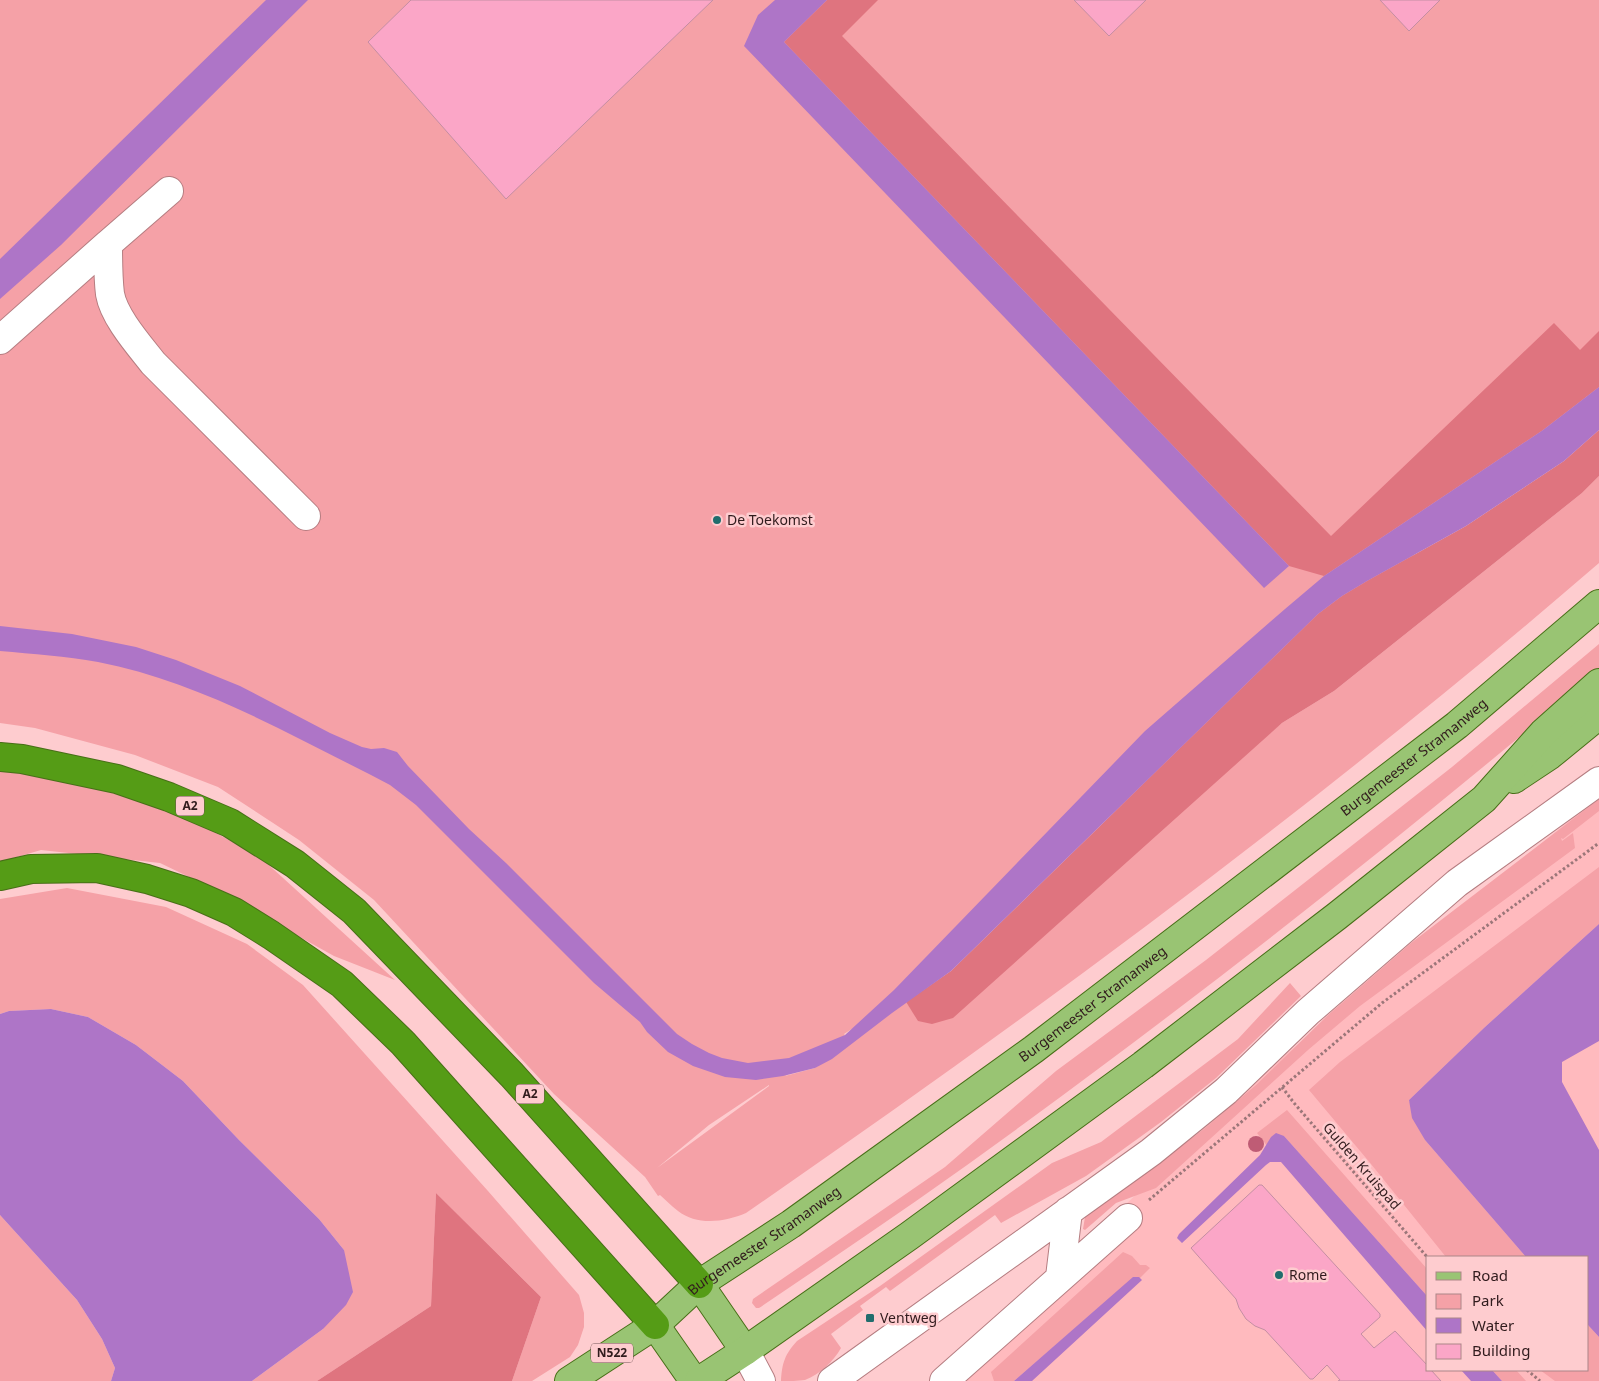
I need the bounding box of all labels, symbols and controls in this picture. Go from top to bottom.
place label: De Toekomst [727,510,813,529]
marker: De Toekomst [711,514,723,526]
street label: Burgemeester Stramanweg [1336,694,1491,820]
road number: A2 [176,796,204,816]
street label: Burgemeester Stramanweg [1015,941,1170,1066]
road number: A2 [516,1084,544,1104]
street label: Gulden Kruispad [1319,1118,1406,1213]
street label: Burgemeester Stramanweg [683,1181,844,1299]
legend [1426,1256,1589,1371]
place label: Rome [1289,1265,1327,1284]
text: Road [1472,1265,1508,1285]
marker: Rome [1273,1269,1285,1281]
text: Park [1472,1290,1504,1310]
place label: Ventweg [880,1308,937,1327]
marker: Ventweg [864,1312,876,1324]
text: Water [1472,1315,1514,1335]
text: Building [1472,1340,1530,1360]
road number: N522 [591,1344,633,1362]

